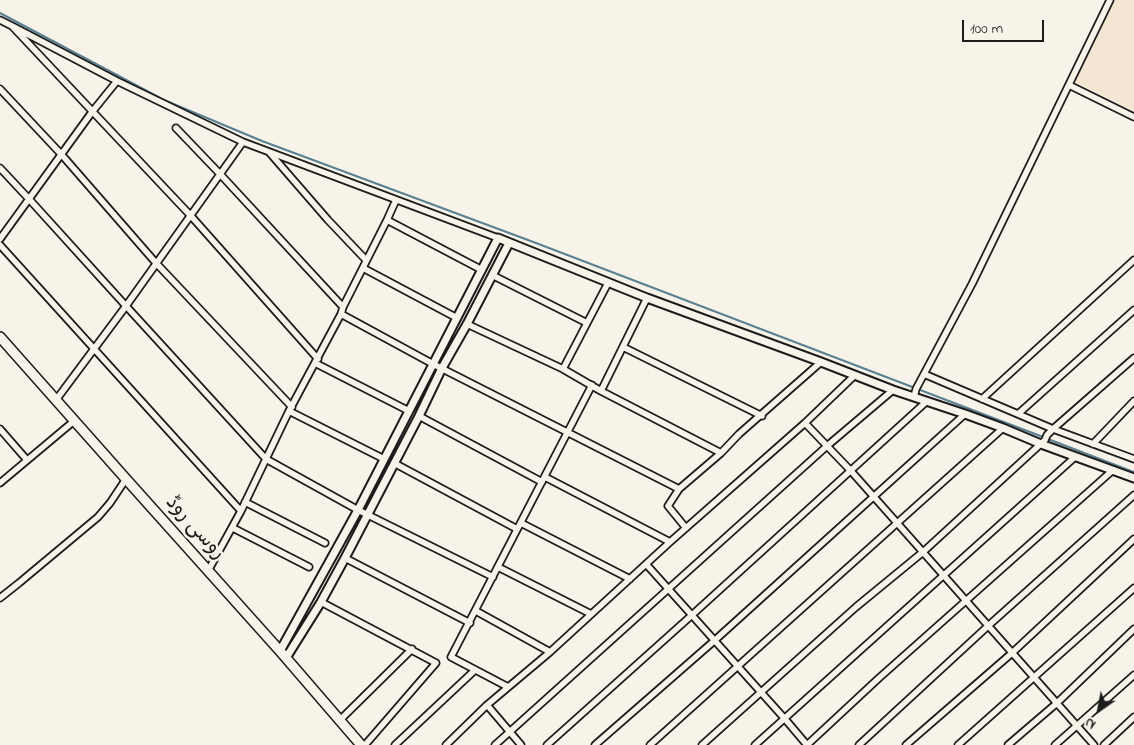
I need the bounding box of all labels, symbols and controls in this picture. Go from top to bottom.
scale bar [964,10,1046,42]
text: 100 m [970,18,1003,40]
street label: روسی روڈ [159,492,229,566]
north arrow [1074,685,1124,735]
text: N [1081,712,1100,734]

